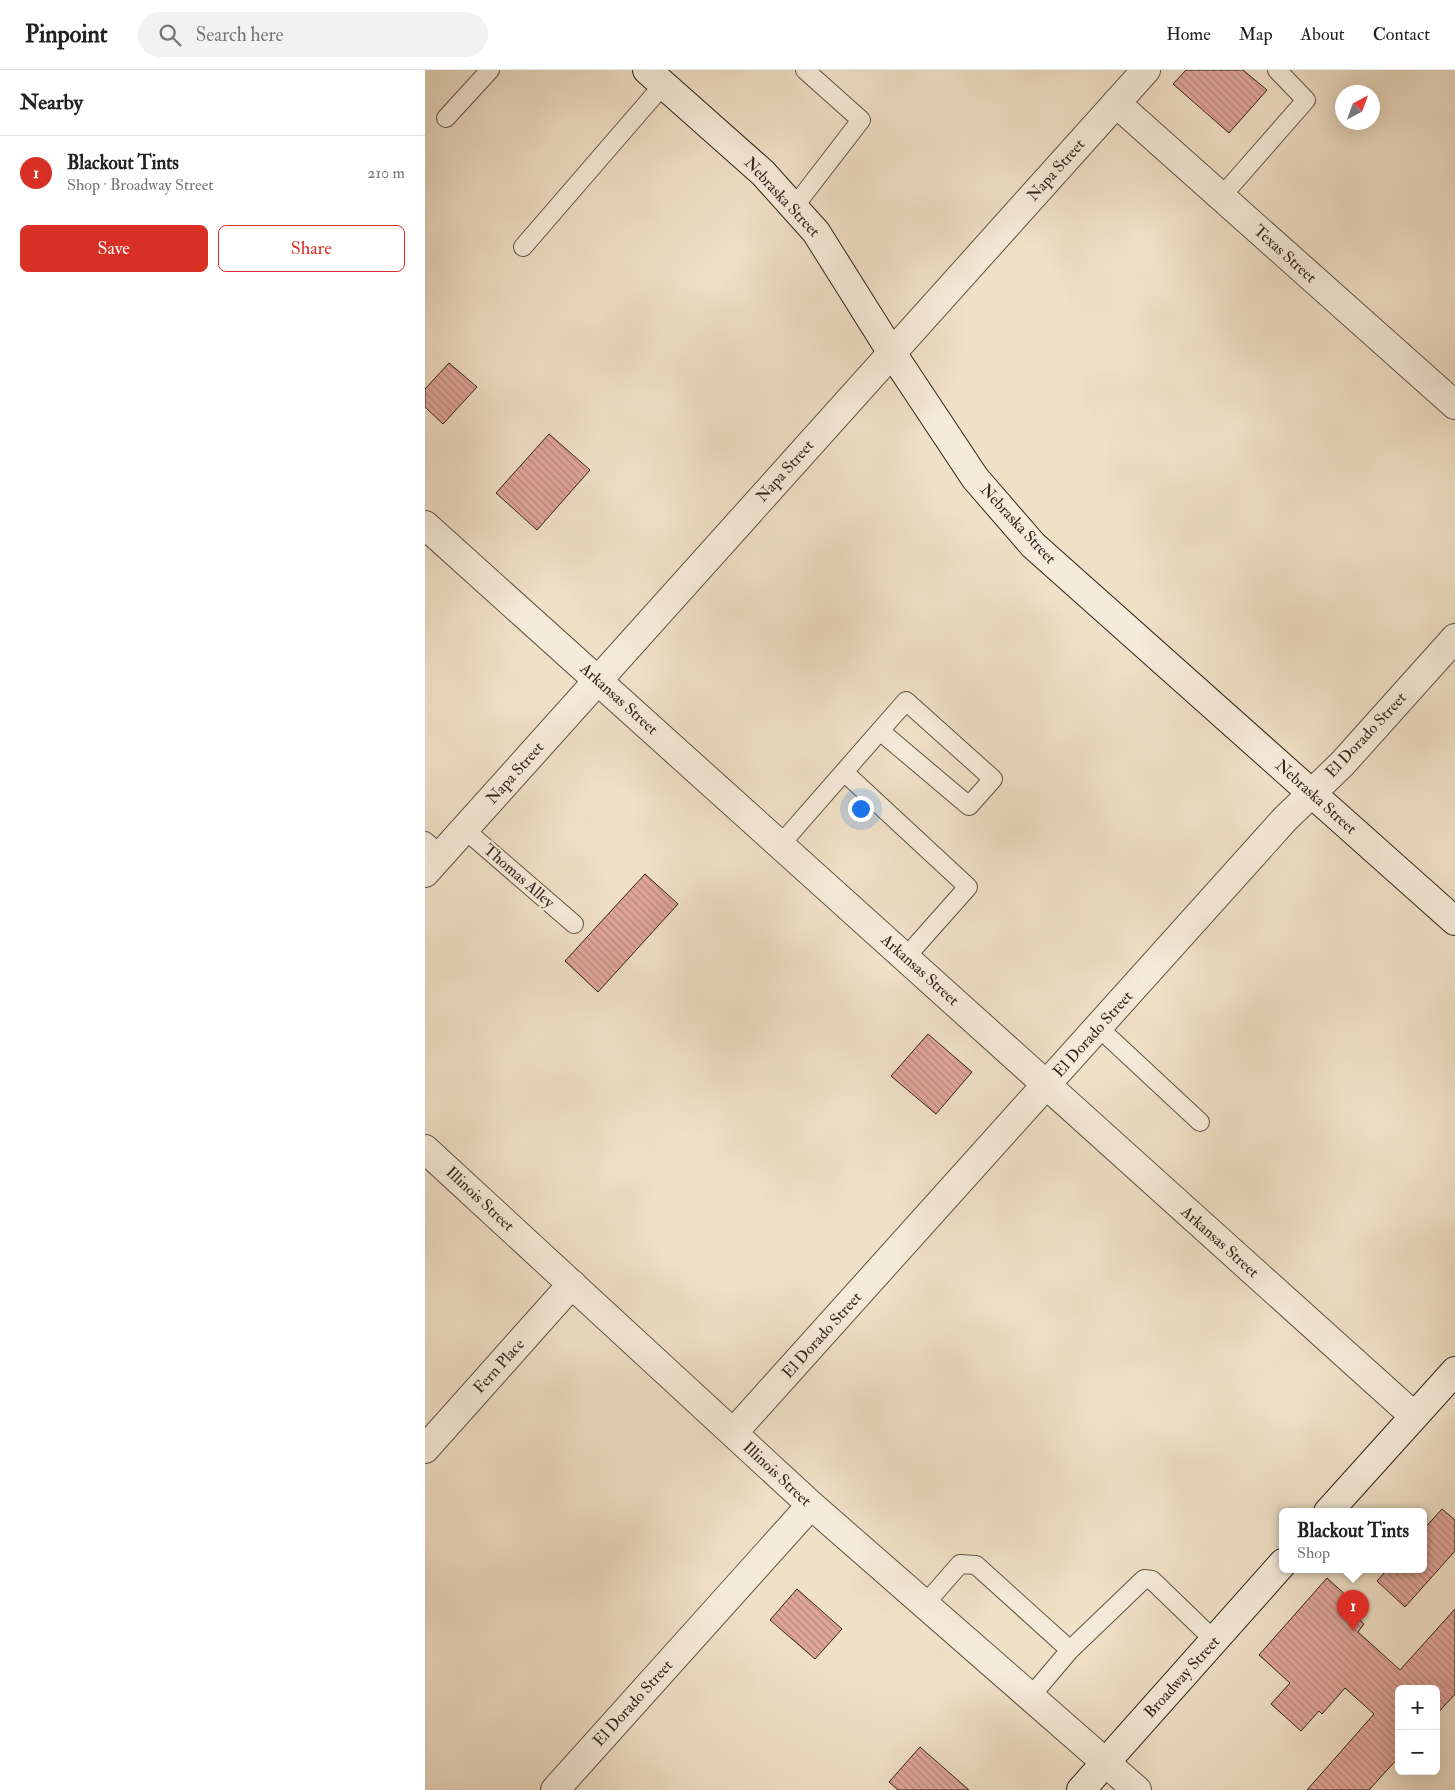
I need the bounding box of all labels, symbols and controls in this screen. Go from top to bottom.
search box [138,12,488,57]
text: Pinpoint [25,19,108,50]
icon: search [156,21,184,49]
text: Search here [196,23,283,47]
text: Home [1166,23,1211,46]
text: Map [1239,23,1273,46]
text: About [1301,23,1345,46]
text: Contact [1373,23,1430,46]
north arrow [1335,85,1380,130]
text: Nearby [20,89,83,116]
street label: Napa Street [1023,135,1090,206]
text: Blackout Tints [67,151,179,175]
street label: Nebraska Street [740,153,824,241]
text: 1 [33,163,39,183]
text: 210 m [367,163,405,183]
text: Shop · Broadway Street [67,175,214,195]
street label: Texas Street [1249,221,1321,287]
button: Save [20,225,208,272]
button: Share [218,225,405,272]
street label: Napa Street [752,436,819,507]
street label: Nebraska Street [976,480,1060,568]
street label: Arkansas Street [575,658,662,739]
street label: El Dorado Street [1321,688,1411,782]
street label: Napa Street [482,738,549,809]
street label: Nebraska Street [1271,755,1361,839]
your location [848,796,874,822]
street label: Thomas Alley [479,840,559,913]
street label: Arkansas Street [876,929,963,1010]
street label: El Dorado Street [1049,987,1137,1081]
street label: Illinois Street [442,1162,518,1236]
street label: Arkansas Street [1176,1201,1263,1282]
street label: El Dorado Street [778,1288,866,1382]
street label: Fern Place [469,1334,529,1398]
street label: Illinois Street [739,1437,815,1511]
popup [1279,1508,1427,1573]
text: Blackout Tints [1297,1519,1409,1543]
text: Shop [1297,1543,1330,1563]
pin: 1 [1337,1590,1369,1631]
street label: Broadway Street [1140,1632,1224,1722]
street label: El Dorado Street [589,1656,677,1750]
map controls [1395,1685,1440,1775]
button: + [1395,1685,1440,1730]
button: − [1395,1730,1440,1775]

